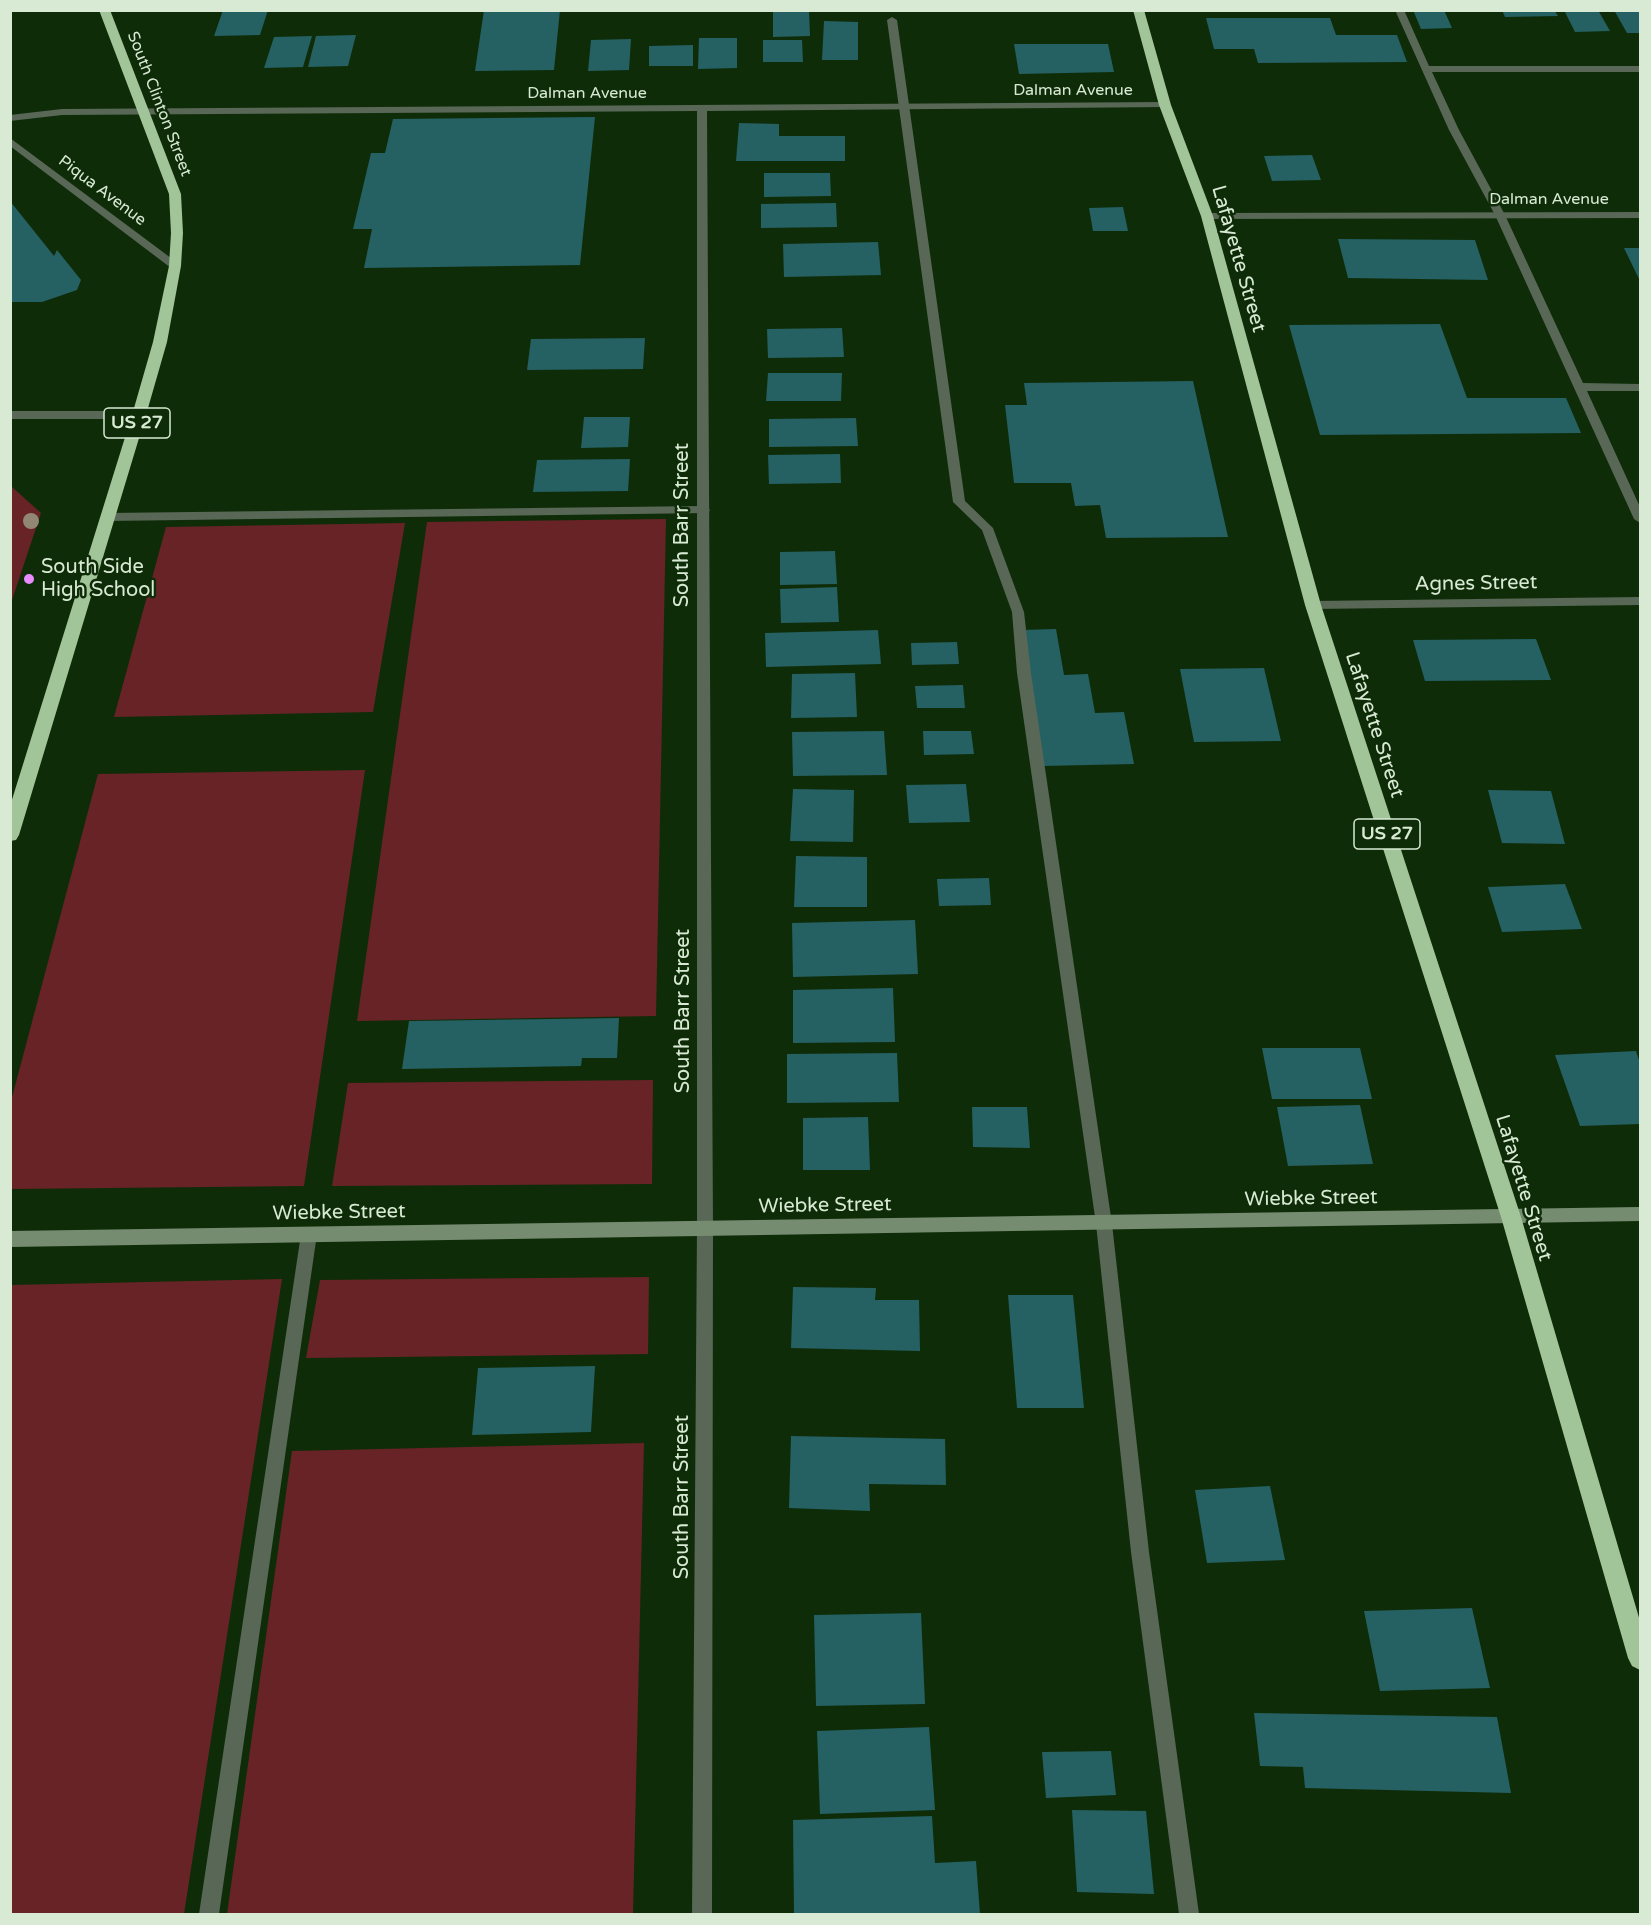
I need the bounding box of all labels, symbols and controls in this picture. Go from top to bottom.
street label: South Clinton Street [123,29,195,179]
street label: Dalman Avenue [1013,81,1133,101]
street label: Dalman Avenue [527,84,647,104]
street label: Piqua Avenue [54,152,150,230]
street label: Lafayette Street [1206,183,1270,335]
street label: Dalman Avenue [1489,190,1609,210]
road number: US 27 [104,408,170,438]
street label: South Barr Street [671,443,695,607]
place label: South Side High School [41,556,155,603]
street label: Agnes Street [1414,571,1538,597]
marker: South Side High School [22,572,36,586]
street label: Lafayette Street [1339,649,1409,801]
road number: US 27 [1354,819,1420,849]
street label: South Barr Street [672,929,696,1093]
street label: Lafayette Street [1489,1112,1557,1264]
street label: Wiebke Street [1244,1186,1378,1212]
street label: Wiebke Street [758,1193,892,1219]
street label: Wiebke Street [272,1200,406,1226]
street label: South Barr Street [671,1415,695,1579]

